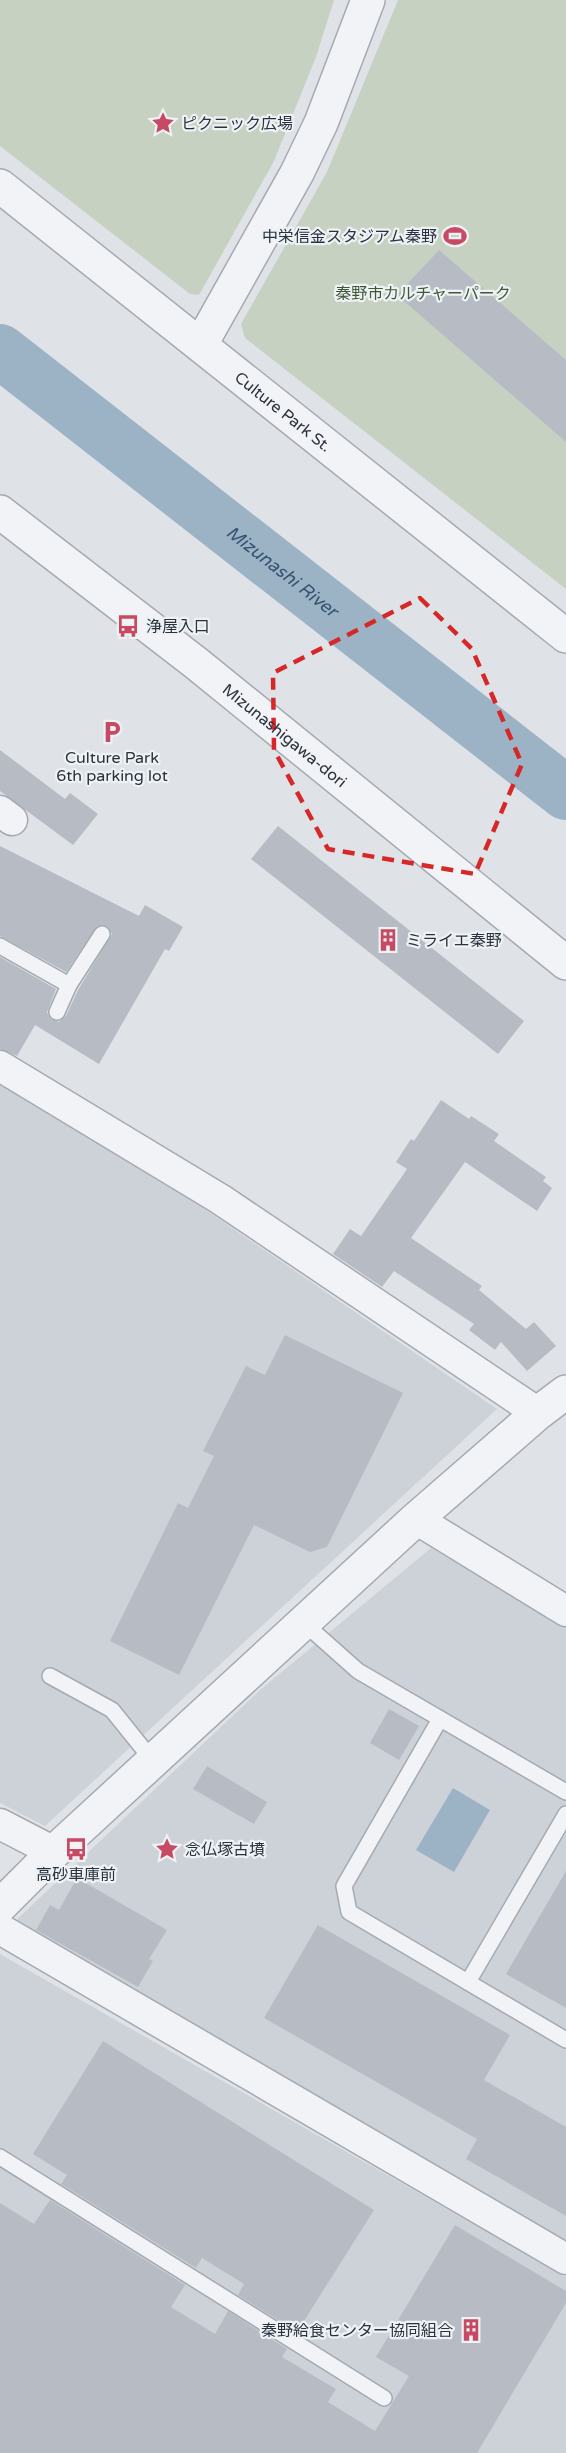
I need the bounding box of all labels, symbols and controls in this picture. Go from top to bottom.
place icon: ピクニック広場 [150,110,176,136]
place label: ピクニック広場 [181,114,293,134]
sports icon: 中栄信金スタジアム秦野 [442,223,468,249]
place label: 中栄信金スタジアム秦野 [262,227,437,247]
park label: 秦野市カルチャーパーク [335,284,511,304]
street label: Culture Park St. [230,368,335,457]
water label: Mizunashi River [222,521,344,623]
bus stop icon: 浄屋入口 [115,613,141,639]
place label: 浄屋入口 [146,617,210,637]
street label: Mizunashigawa-dori [218,680,351,792]
parking icon: Culture Park 6th parking lot [99,719,125,745]
place label: Culture Park 6th parking lot [56,748,168,786]
building icon: ミライエ秦野 [375,927,401,953]
place label: ミライエ秦野 [406,931,502,951]
bus stop icon: 高砂車庫前 [63,1836,89,1862]
place icon: 念仏塚古墳 [154,1836,180,1862]
place label: 念仏塚古墳 [185,1840,265,1860]
place label: 高砂車庫前 [36,1865,116,1885]
building icon: 秦野給食センター協同組合 [458,2317,484,2343]
place label: 秦野給食センター協同組合 [261,2321,453,2341]

